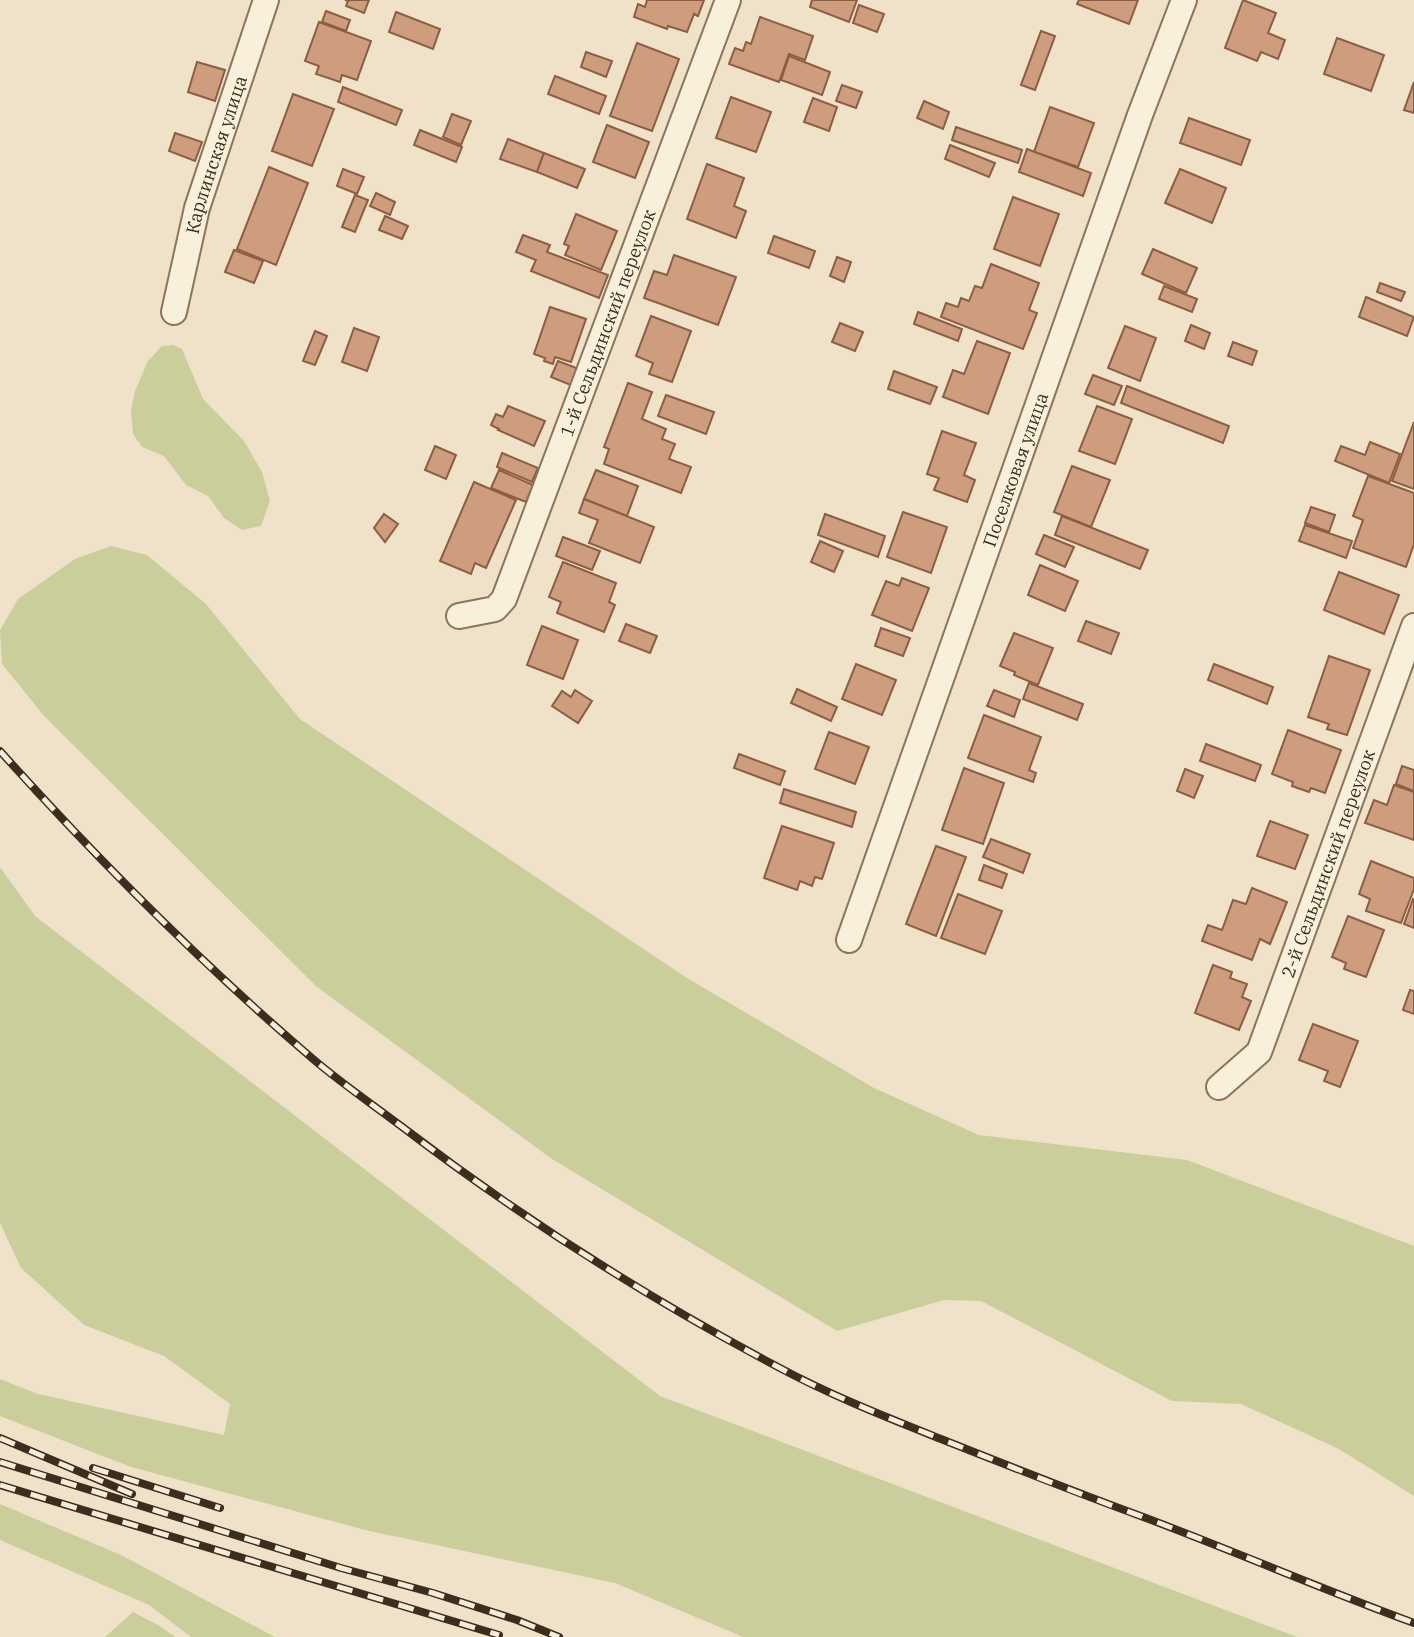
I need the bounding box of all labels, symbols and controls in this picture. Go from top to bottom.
street label: Карлинская улица [180,72,252,236]
street label: 1-й Сельдинский переулок [554,205,660,440]
street label: Поселковая улица [977,389,1053,550]
street label: 2-й Сельдинский переулок [1276,746,1380,980]

